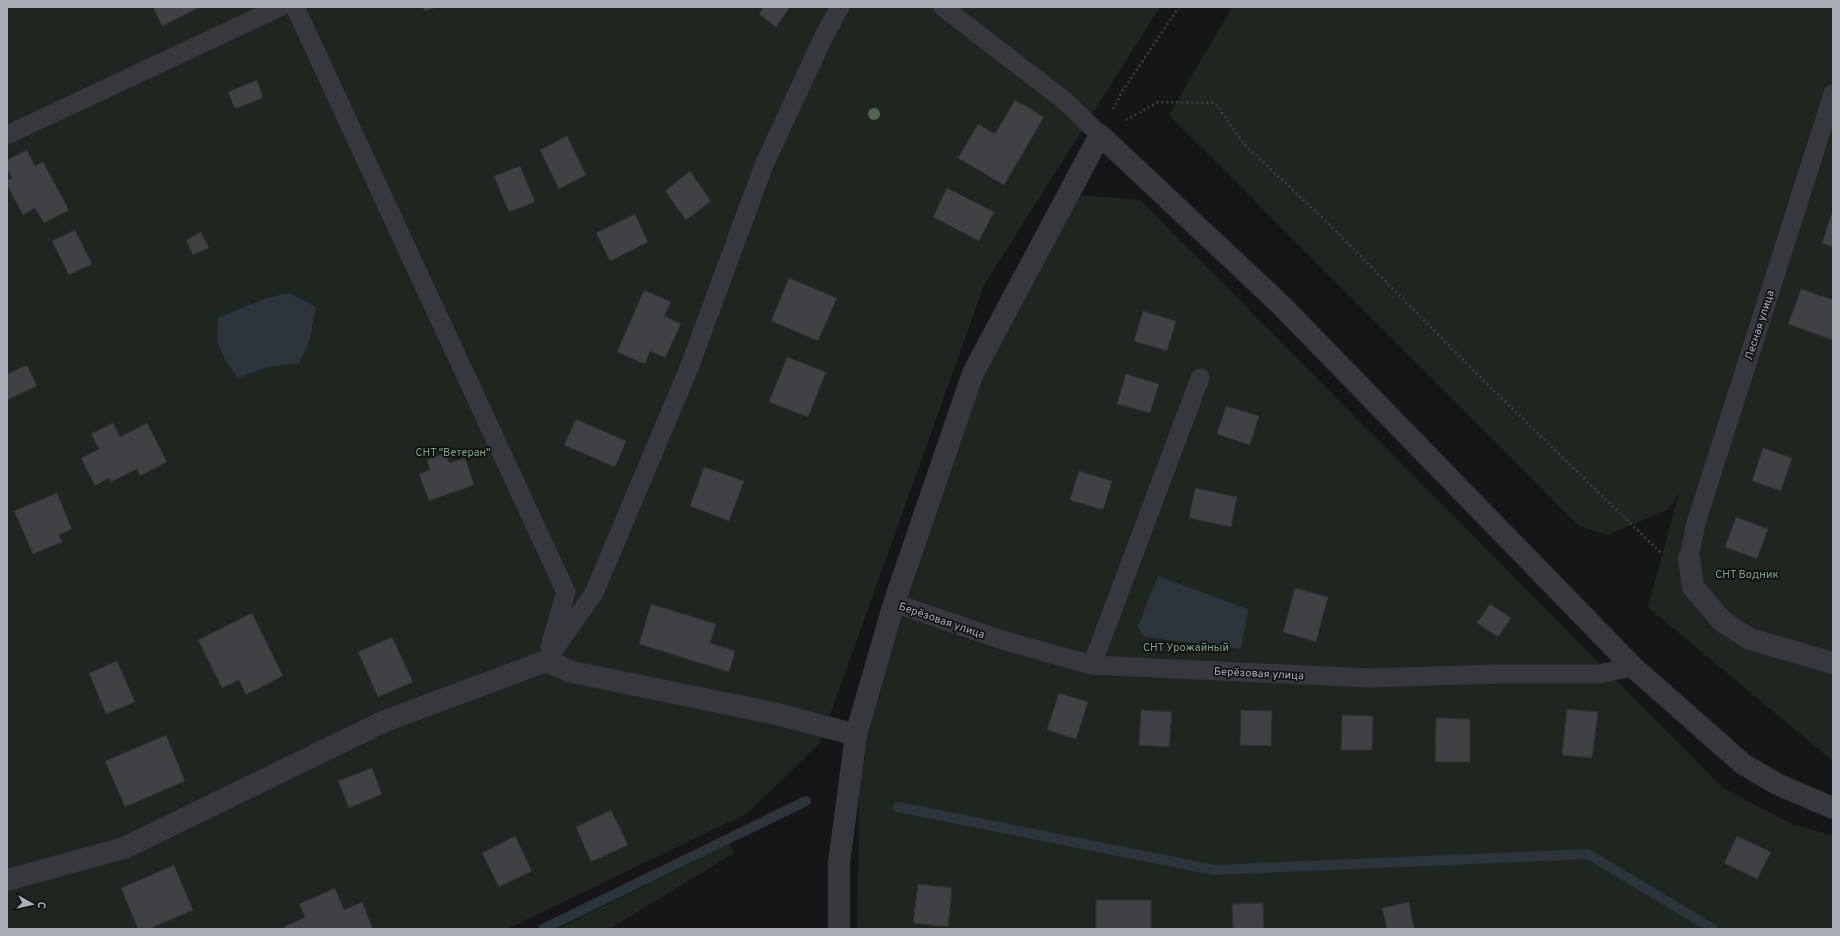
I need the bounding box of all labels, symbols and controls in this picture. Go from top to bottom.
street label: Лесная улица [1742,288,1778,362]
park label: СНТ "Ветеран" [415,446,491,460]
park label: СНТ Водник [1715,568,1779,582]
street label: Берёзовая улица [897,600,987,642]
park label: СНТ Урожайный [1143,641,1229,655]
street label: Берёзовая улица [1214,665,1305,683]
north arrow [12,884,52,924]
text: С [33,901,48,910]

